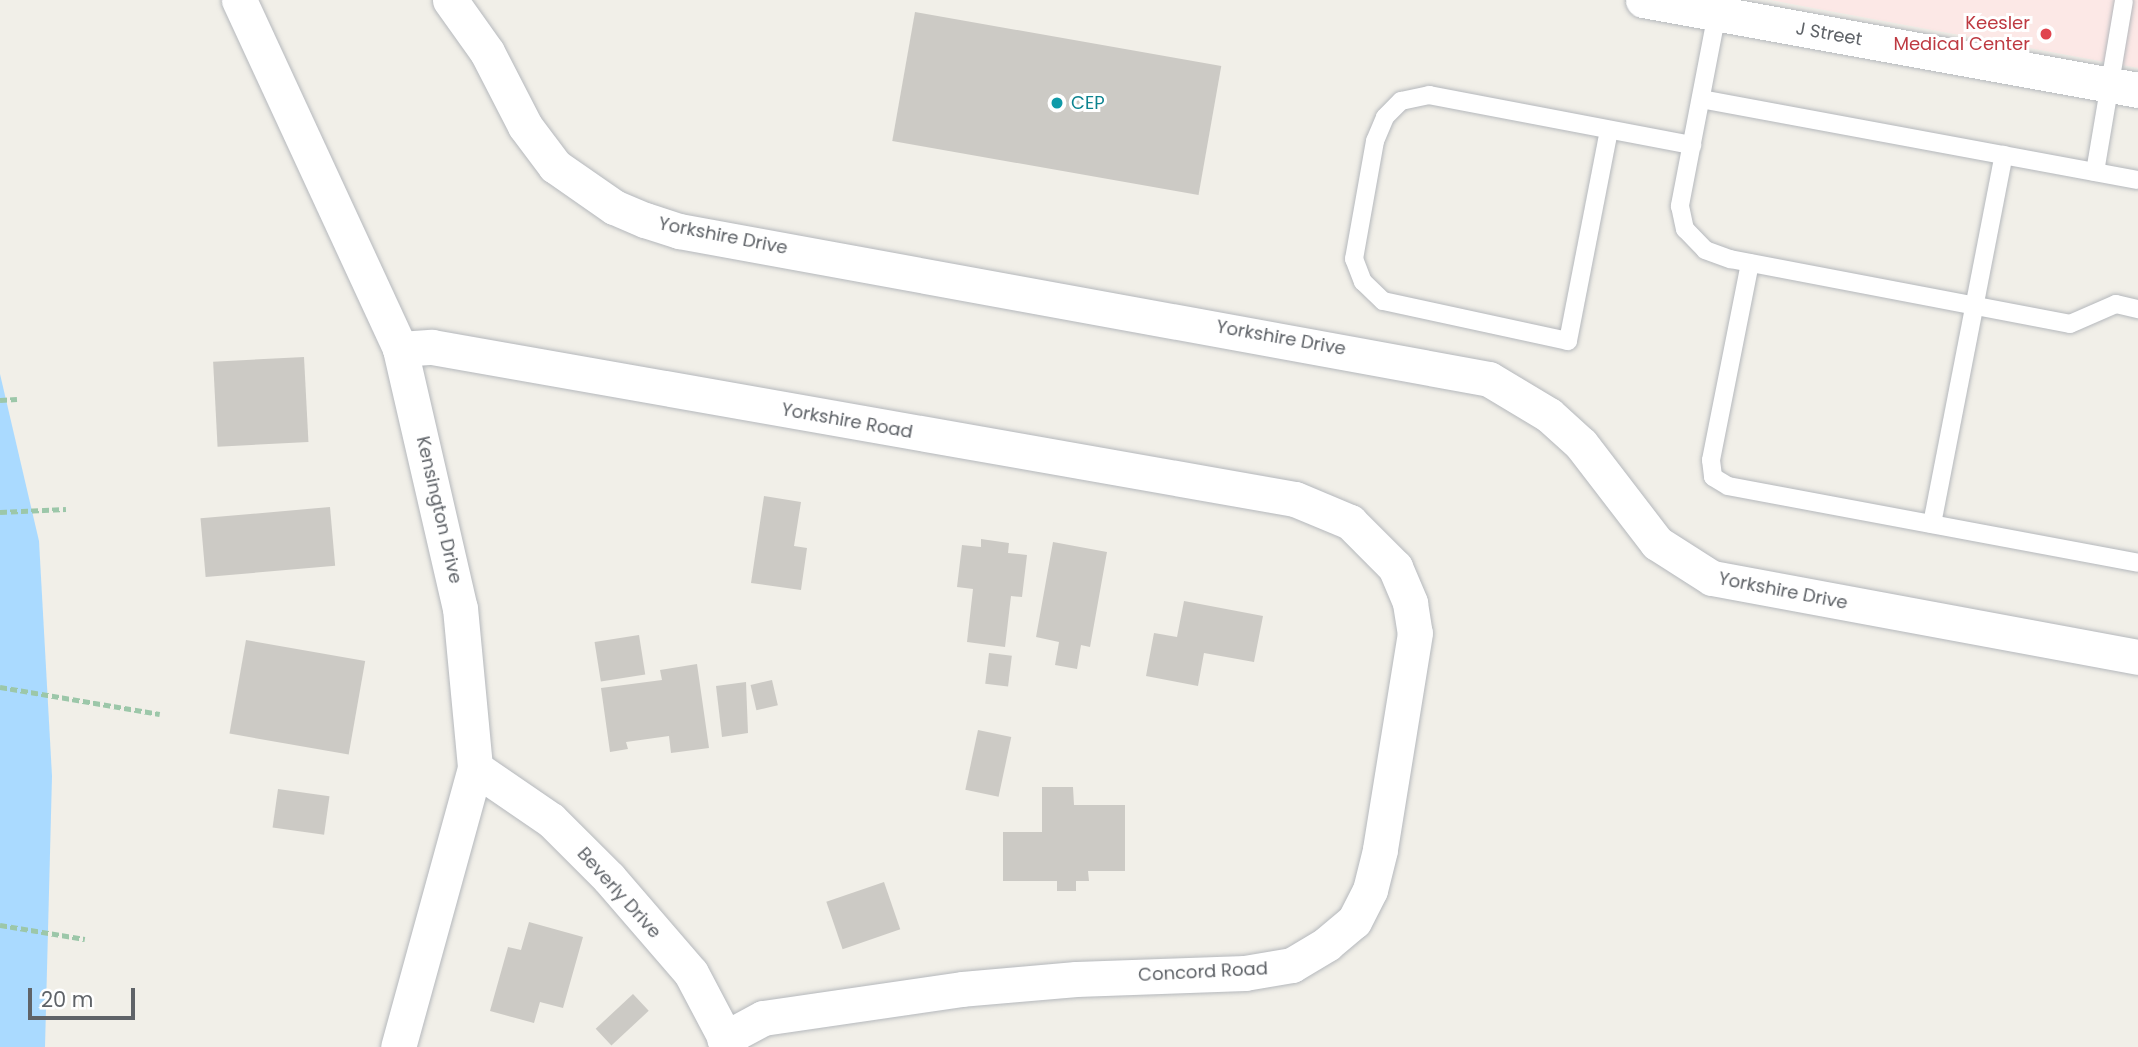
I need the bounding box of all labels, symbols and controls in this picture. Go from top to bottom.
place label: Keesler Medical Center [1893,13,2030,56]
street label: J Street [1794,18,1864,50]
marker: Keesler Medical Center [2036,24,2056,44]
place label: CEP [1071,92,1105,114]
marker: CEP [1049,95,1065,111]
street label: Yorkshire Drive [657,213,789,259]
street label: Yorkshire Drive [1215,316,1347,360]
street label: Yorkshire Road [780,399,914,443]
street label: Kensington Drive [412,434,466,586]
street label: Yorkshire Drive [1717,568,1849,614]
street label: Beverly Drive [573,843,665,943]
street label: Concord Road [1138,958,1268,986]
scale bar [32,974,138,1018]
text: 20 m [41,985,94,1014]

